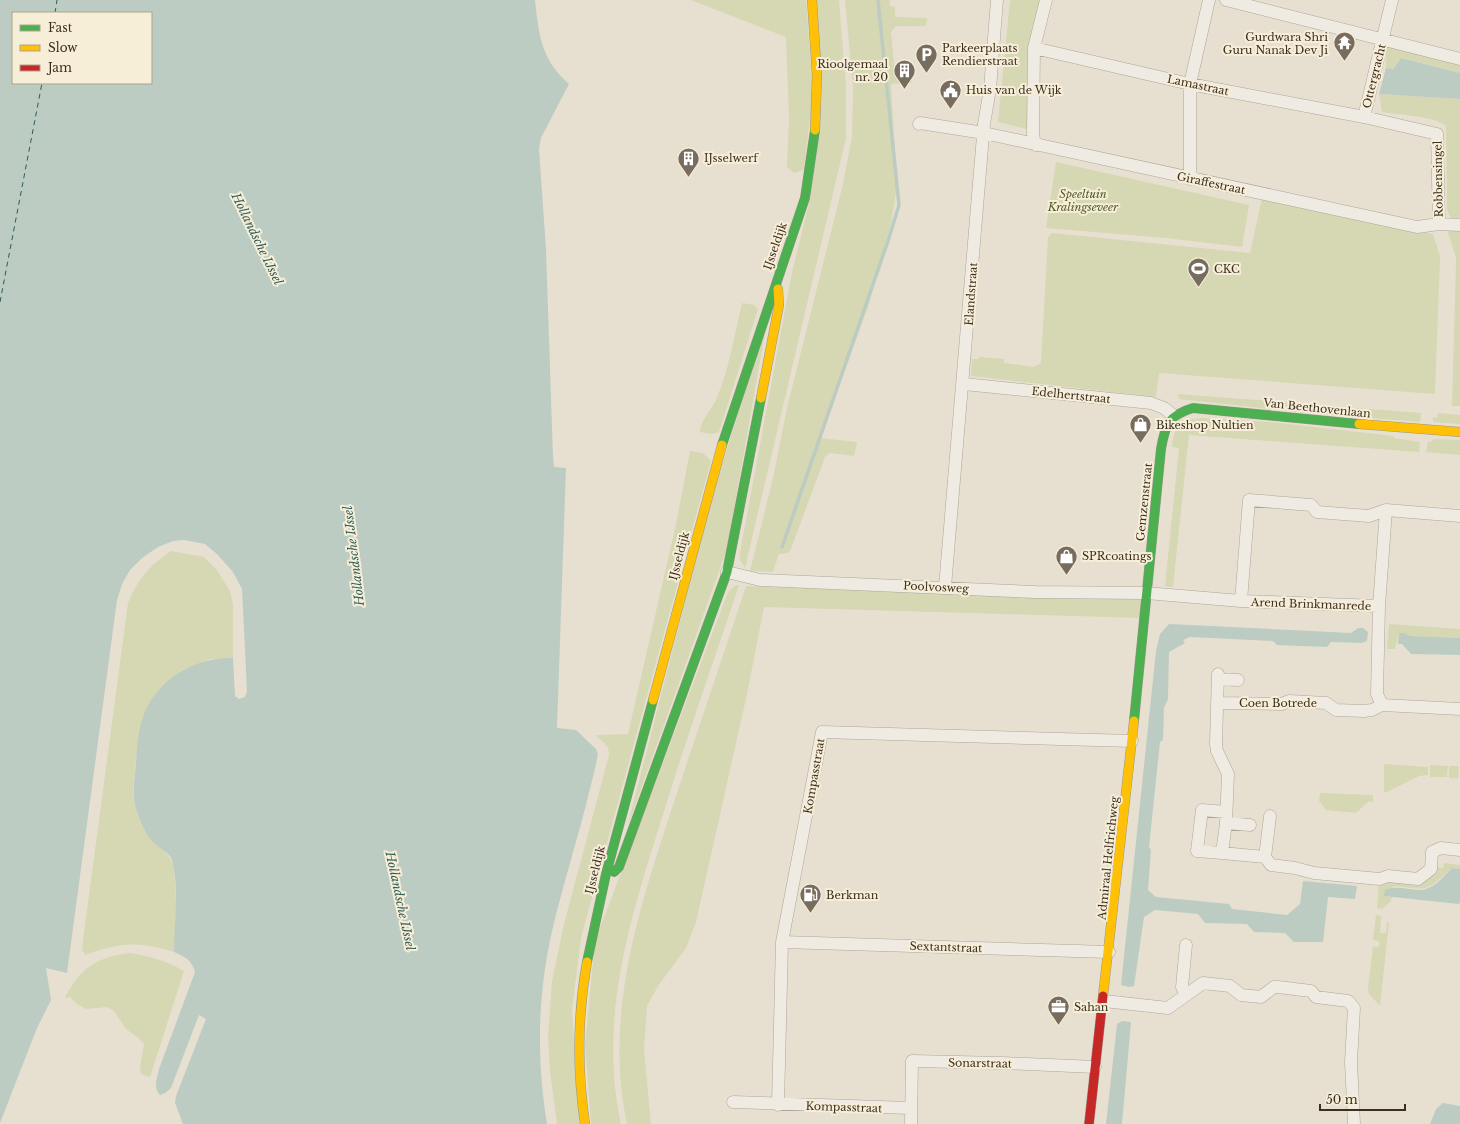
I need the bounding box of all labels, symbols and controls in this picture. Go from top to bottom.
legend [12,12,152,84]
text: Fast [48,20,73,35]
place label: Gurdwara Shri Guru Nanak Dev Ji [1223,30,1328,57]
temple icon: Gurdwara Shri Guru Nanak Dev Ji [1331,30,1357,63]
text: Slow [48,40,78,55]
parking icon: Parkeerplaats Rendierstraat [913,41,939,74]
place label: Parkeerplaats Rendierstraat [942,41,1019,68]
street label: Ottergracht [1359,42,1389,110]
place label: Rioolgemaal nr. 20 [817,57,888,84]
building icon: Rioolgemaal nr. 20 [891,57,917,90]
text: Jam [46,60,72,75]
street label: Lamastraat [1166,72,1231,99]
public building icon: Huis van de Wijk [938,77,964,110]
place label: Huis van de Wijk [966,83,1062,97]
street label: Robbensingel [1430,140,1446,217]
building icon: IJsselwerf [675,145,701,178]
place label: IJsselwerf [704,151,759,165]
street label: Giraffestraat [1176,169,1247,197]
park label: Speeltuin Kralingseveer [1047,187,1119,214]
water label: Hollandsche IJssel [228,189,286,288]
street label: IJsseldijk [760,220,790,272]
sports icon: CKC [1186,256,1212,289]
street label: Elandstraat [962,261,980,326]
place label: CKC [1214,262,1240,276]
street label: Edelhertstraat [1031,384,1112,406]
street label: Van Beethovenlaan [1262,395,1372,421]
shop icon: Bikeshop Nultien [1127,412,1153,445]
place label: Bikeshop Nultien [1156,418,1254,432]
street label: Gemzenstraat [1133,461,1155,542]
water label: Hollandsche IJssel [340,505,367,608]
street label: IJsseldijk [666,530,692,582]
shop icon: SPRcoatings [1054,543,1080,576]
place label: SPRcoatings [1082,549,1152,563]
street label: Poolvosweg [903,578,970,596]
street label: Arend Brinkmanrede [1250,595,1371,613]
street label: Coen Botrede [1239,696,1317,710]
street label: Kompasstraat [800,736,828,815]
street label: Admiraal Helfrichweg [1094,795,1121,921]
street label: IJsseldijk [582,844,608,896]
water label: Hollandsche IJssel [382,849,418,952]
fuel station icon: Berkman [798,882,824,915]
place label: Berkman [826,888,879,902]
street label: Sextantstraat [909,939,983,955]
office icon: Sahan [1046,994,1072,1027]
place label: Sahan [1074,1000,1109,1014]
street label: Sonarstraat [948,1055,1013,1071]
scale bar [1320,1086,1405,1112]
text: 50 m [1326,1092,1358,1107]
street label: Kompasstraat [805,1099,883,1115]

